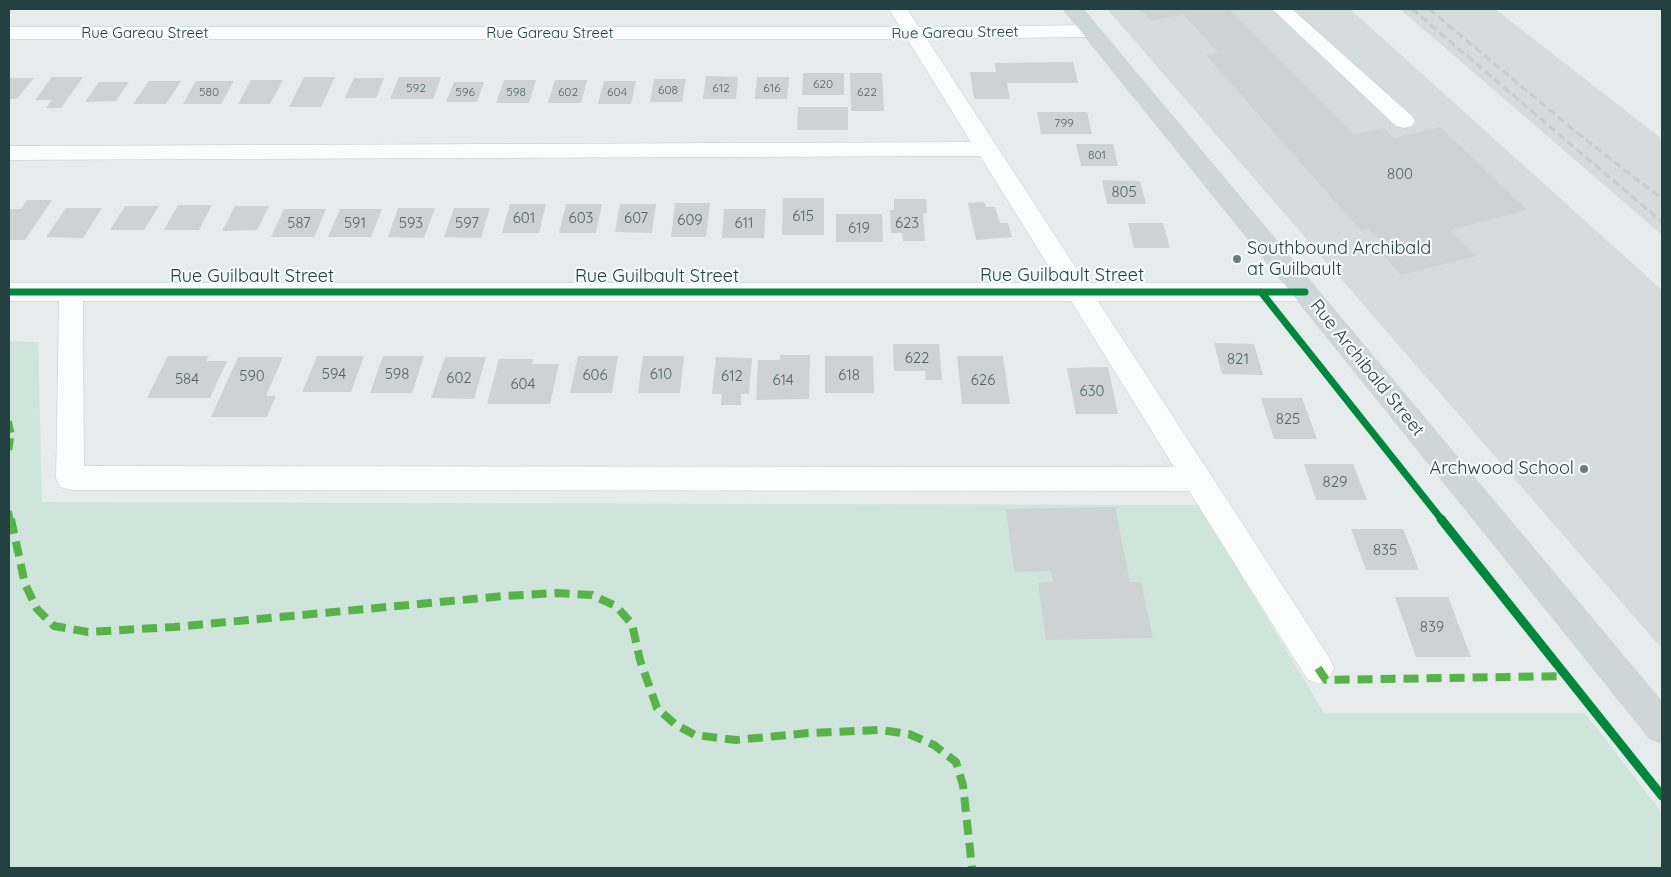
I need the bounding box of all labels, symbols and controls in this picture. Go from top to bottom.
street label: Rue Gareau Street [891,23,1019,43]
street label: Rue Gareau Street [81,24,209,42]
street label: Rue Gareau Street [486,24,614,42]
house number: 620 [813,77,833,91]
house number: 592 [406,81,426,95]
house number: 612 [712,81,730,95]
house number: 616 [763,81,781,95]
house number: 608 [658,83,678,97]
house number: 580 [199,85,219,99]
house number: 596 [455,85,475,99]
house number: 598 [506,85,526,99]
house number: 602 [558,85,578,99]
house number: 604 [607,85,627,99]
house number: 622 [857,85,877,99]
house number: 799 [1054,116,1074,130]
house number: 801 [1088,148,1106,162]
house number: 800 [1387,165,1413,183]
house number: 805 [1111,183,1137,201]
house number: 615 [792,207,814,225]
house number: 601 [513,209,535,227]
house number: 603 [569,209,593,227]
house number: 607 [624,209,648,227]
house number: 609 [677,211,703,229]
house number: 587 [287,214,311,232]
house number: 591 [344,214,366,232]
house number: 593 [399,214,423,232]
house number: 597 [455,214,479,232]
house number: 611 [734,214,754,232]
house number: 623 [895,214,919,232]
house number: 619 [848,219,870,237]
place label: Southbound Archibald at Guilbault [1247,238,1431,280]
marker: Southbound Archibald at Guilbault [1231,253,1243,265]
street label: Rue Guilbault Street [980,265,1144,287]
street label: Rue Guilbault Street [170,266,334,288]
street label: Rue Guilbault Street [575,266,739,288]
street label: Rue Archibald Street [1305,295,1429,441]
house number: 622 [905,349,929,367]
house number: 821 [1227,350,1249,368]
house number: 594 [322,365,346,383]
house number: 598 [385,365,409,383]
house number: 610 [650,365,672,383]
house number: 606 [582,366,608,384]
house number: 618 [838,366,860,384]
house number: 590 [239,367,265,385]
house number: 612 [721,367,743,385]
house number: 602 [446,369,472,387]
house number: 584 [175,370,199,388]
house number: 614 [772,371,794,389]
house number: 626 [971,371,995,389]
house number: 604 [511,375,535,393]
house number: 630 [1080,382,1104,400]
house number: 825 [1276,410,1300,428]
place label: Archwood School [1430,458,1574,480]
marker: Archwood School [1578,463,1590,475]
house number: 829 [1323,473,1347,491]
house number: 835 [1373,541,1397,559]
house number: 839 [1420,618,1444,636]

